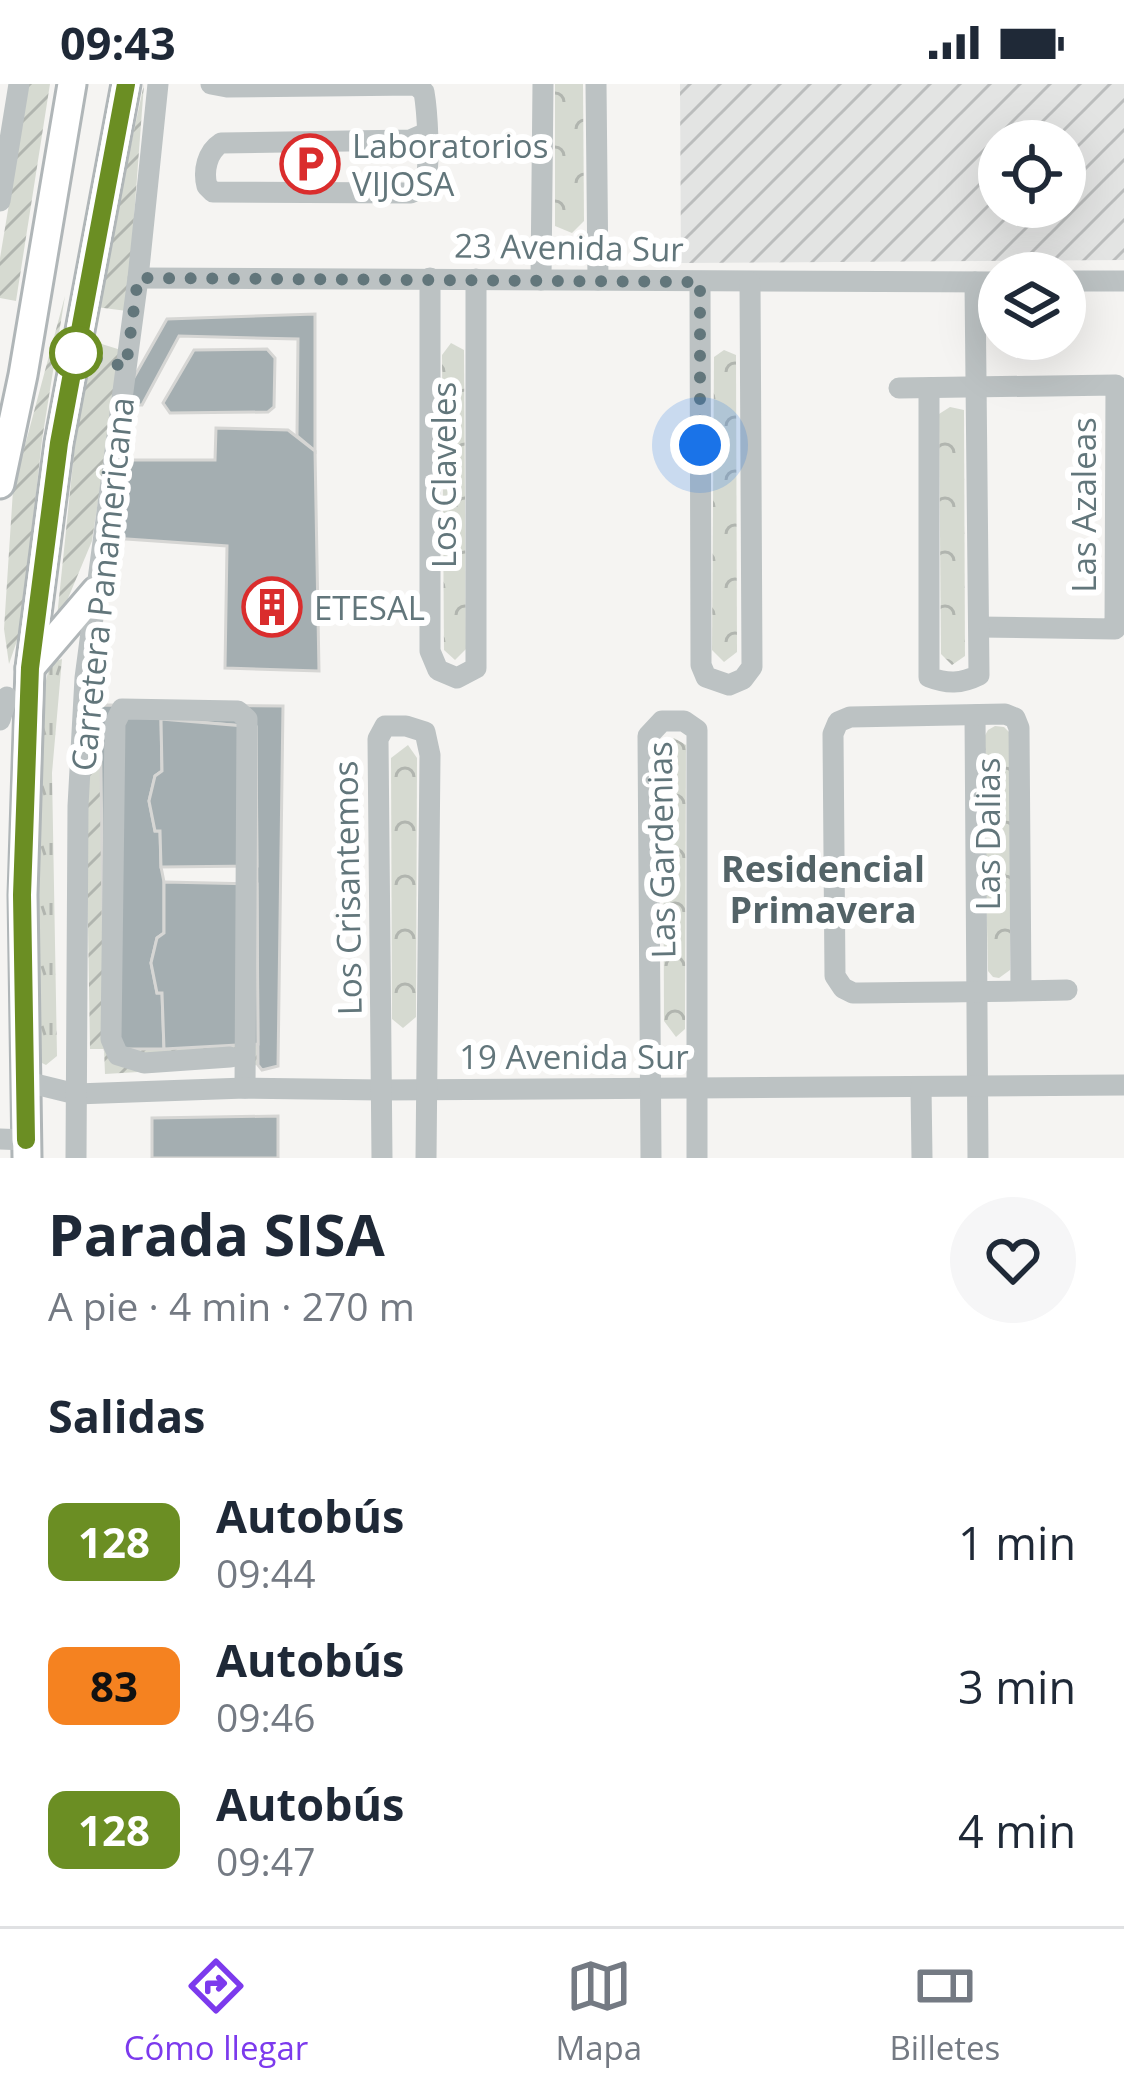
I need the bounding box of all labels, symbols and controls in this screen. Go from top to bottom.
text: 09:43 [60,12,176,73]
map controls [978,120,1086,360]
button: locate [978,120,1086,228]
place label: Laboratorios VIJOSA [352,123,548,206]
parking icon: Laboratorios VIJOSA [279,133,341,195]
street label: 23 Avenida Sur [454,222,684,272]
button: layers [978,252,1086,360]
unlabelled marker [51,328,101,378]
street label: Los Claveles [421,382,466,568]
street label: Carretera Panamericana [60,395,144,773]
your location [670,415,730,475]
street label: Las Azaleas [1061,417,1106,593]
building icon: ETESAL [241,576,303,638]
place label: ETESAL [314,585,425,630]
street label: Las Gardenias [637,741,685,959]
street label: Las Dalias [965,758,1010,910]
street label: Los Crisantemos [322,760,372,1016]
district label: Residencial Primavera [721,844,925,934]
street label: 19 Avenida Sur [459,1034,689,1079]
text: Parada SISA [48,1195,385,1273]
button: heart [950,1197,1076,1323]
text: A pie · 4 min · 270 m [48,1279,415,1332]
text: Salidas [48,1385,205,1446]
text: Autobús [216,1485,404,1546]
text: 1 min [958,1512,1076,1573]
text: 128 [78,1513,150,1570]
text: 09:44 [216,1546,315,1599]
text: Autobús [216,1629,404,1690]
text: 3 min [958,1656,1076,1717]
text: 83 [90,1657,138,1714]
text: 09:46 [216,1690,315,1743]
text: Autobús [216,1773,404,1834]
text: 4 min [958,1800,1076,1861]
text: 128 [78,1801,150,1858]
text: 09:47 [216,1834,315,1887]
tab: Cómo llegar [124,1953,308,2070]
tab: Mapa [556,1953,642,2070]
tab: Billetes [889,1953,1000,2070]

